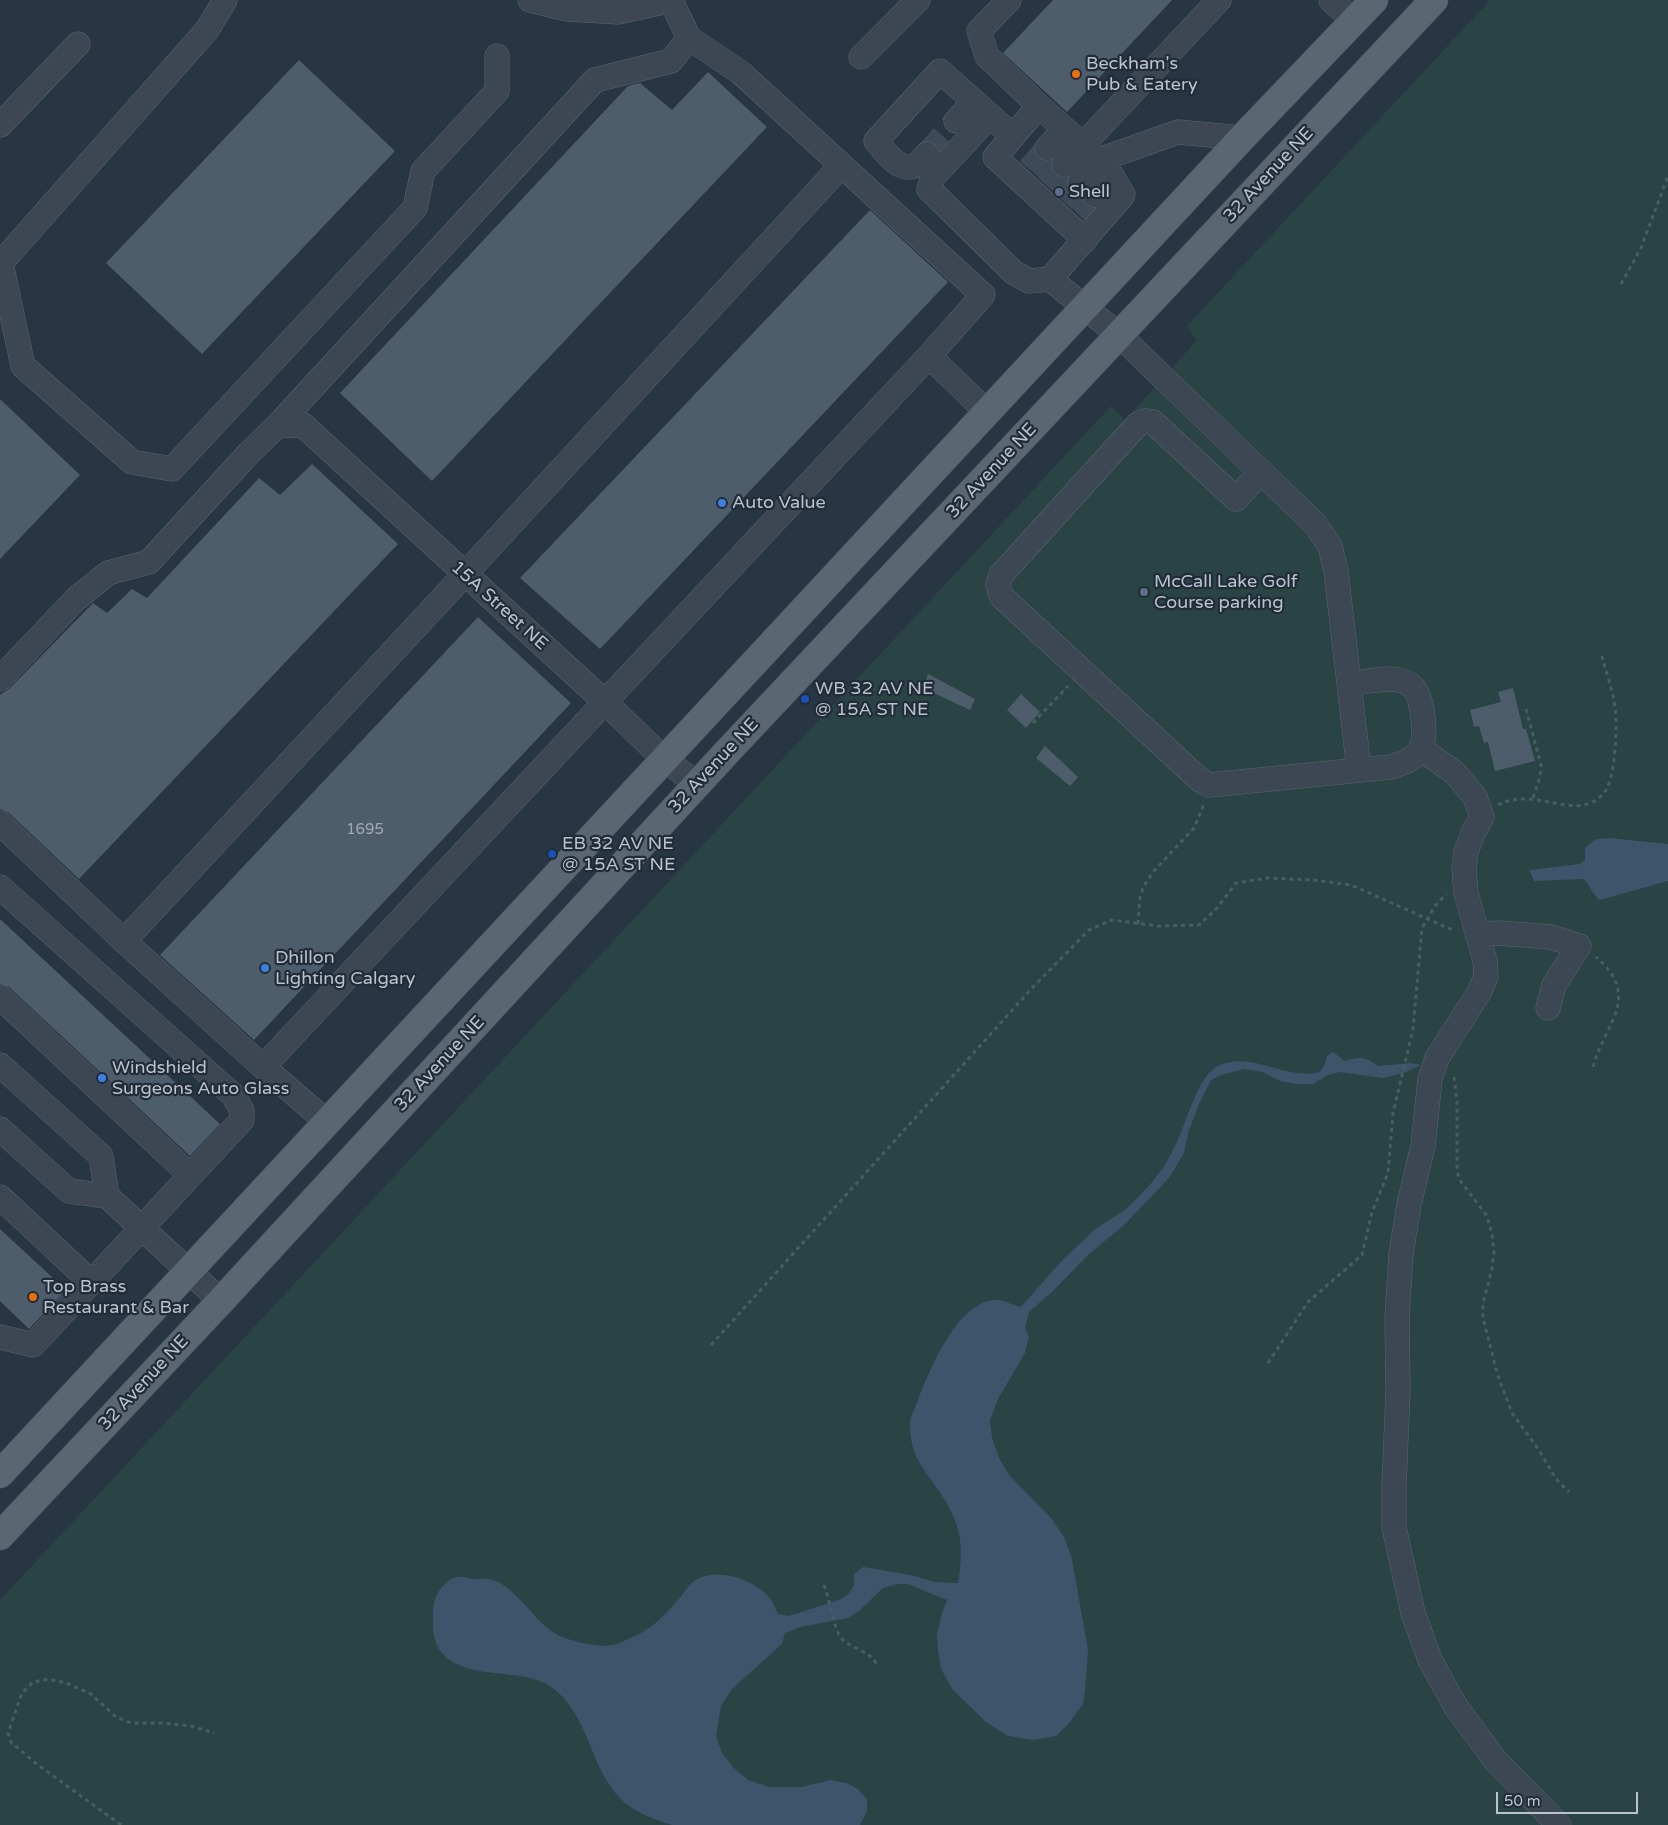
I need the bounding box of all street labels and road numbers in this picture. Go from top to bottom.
street label: 32 Avenue NE [1219,123,1319,227]
street label: 32 Avenue NE [942,419,1042,523]
street label: 15A Street NE [446,557,552,655]
street label: 32 Avenue NE [664,714,764,818]
street label: 32 Avenue NE [390,1012,490,1116]
street label: 32 Avenue NE [94,1331,194,1435]

